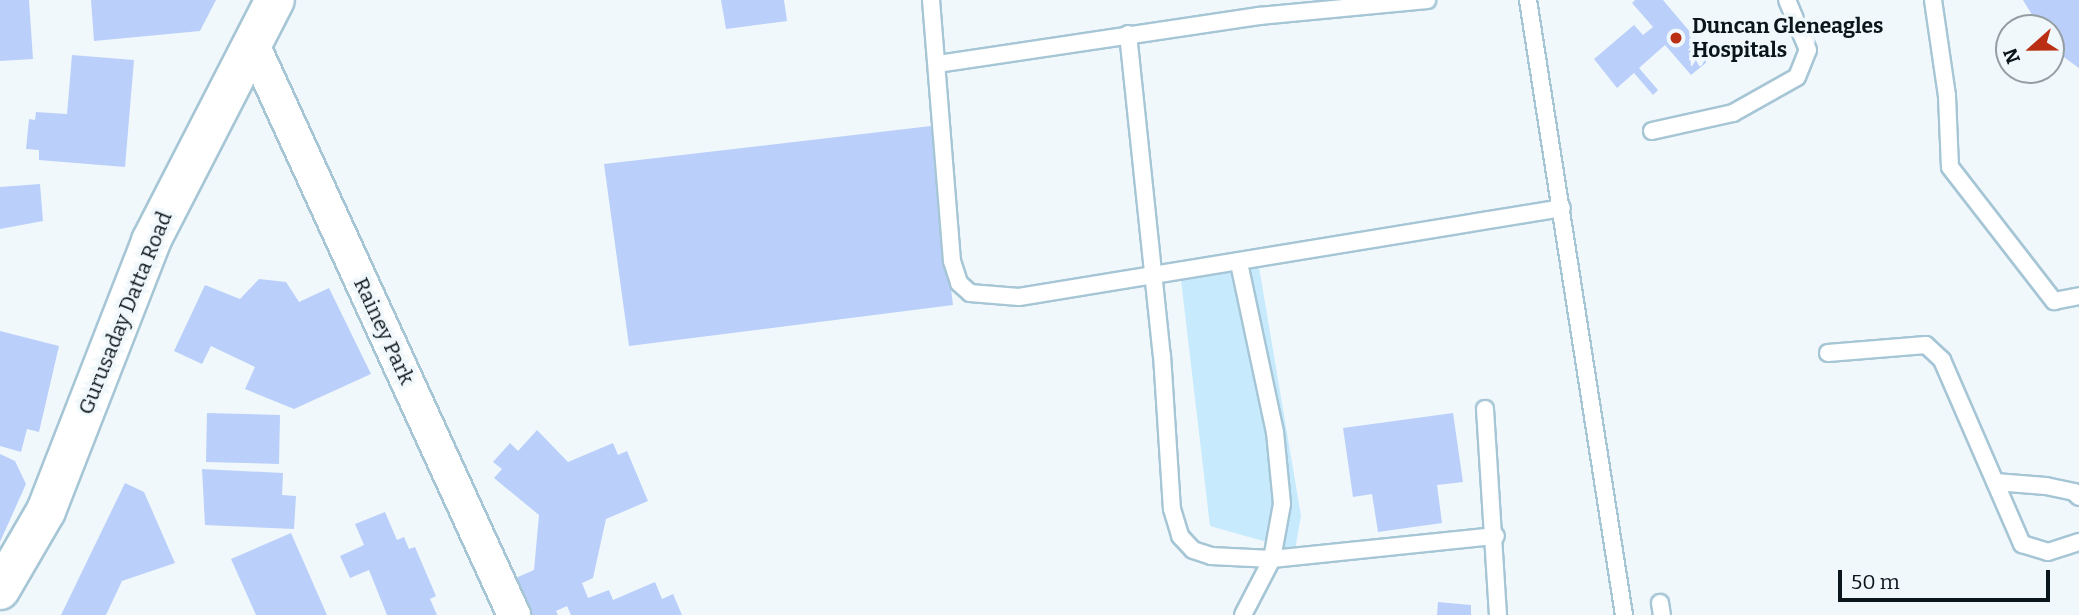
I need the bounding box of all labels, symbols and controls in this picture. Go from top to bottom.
place label: Duncan Gleneagles Hospitals [1692,13,1883,63]
north arrow [1995,14,2065,84]
marker: Duncan Gleneagles Hospitals [1666,28,1686,48]
text: N [1998,45,2025,67]
street label: Gurusaday Datta Road [73,208,177,418]
street label: Rainey Park [348,274,420,388]
scale bar [1841,556,2053,600]
text: 50 m [1851,569,1900,595]

